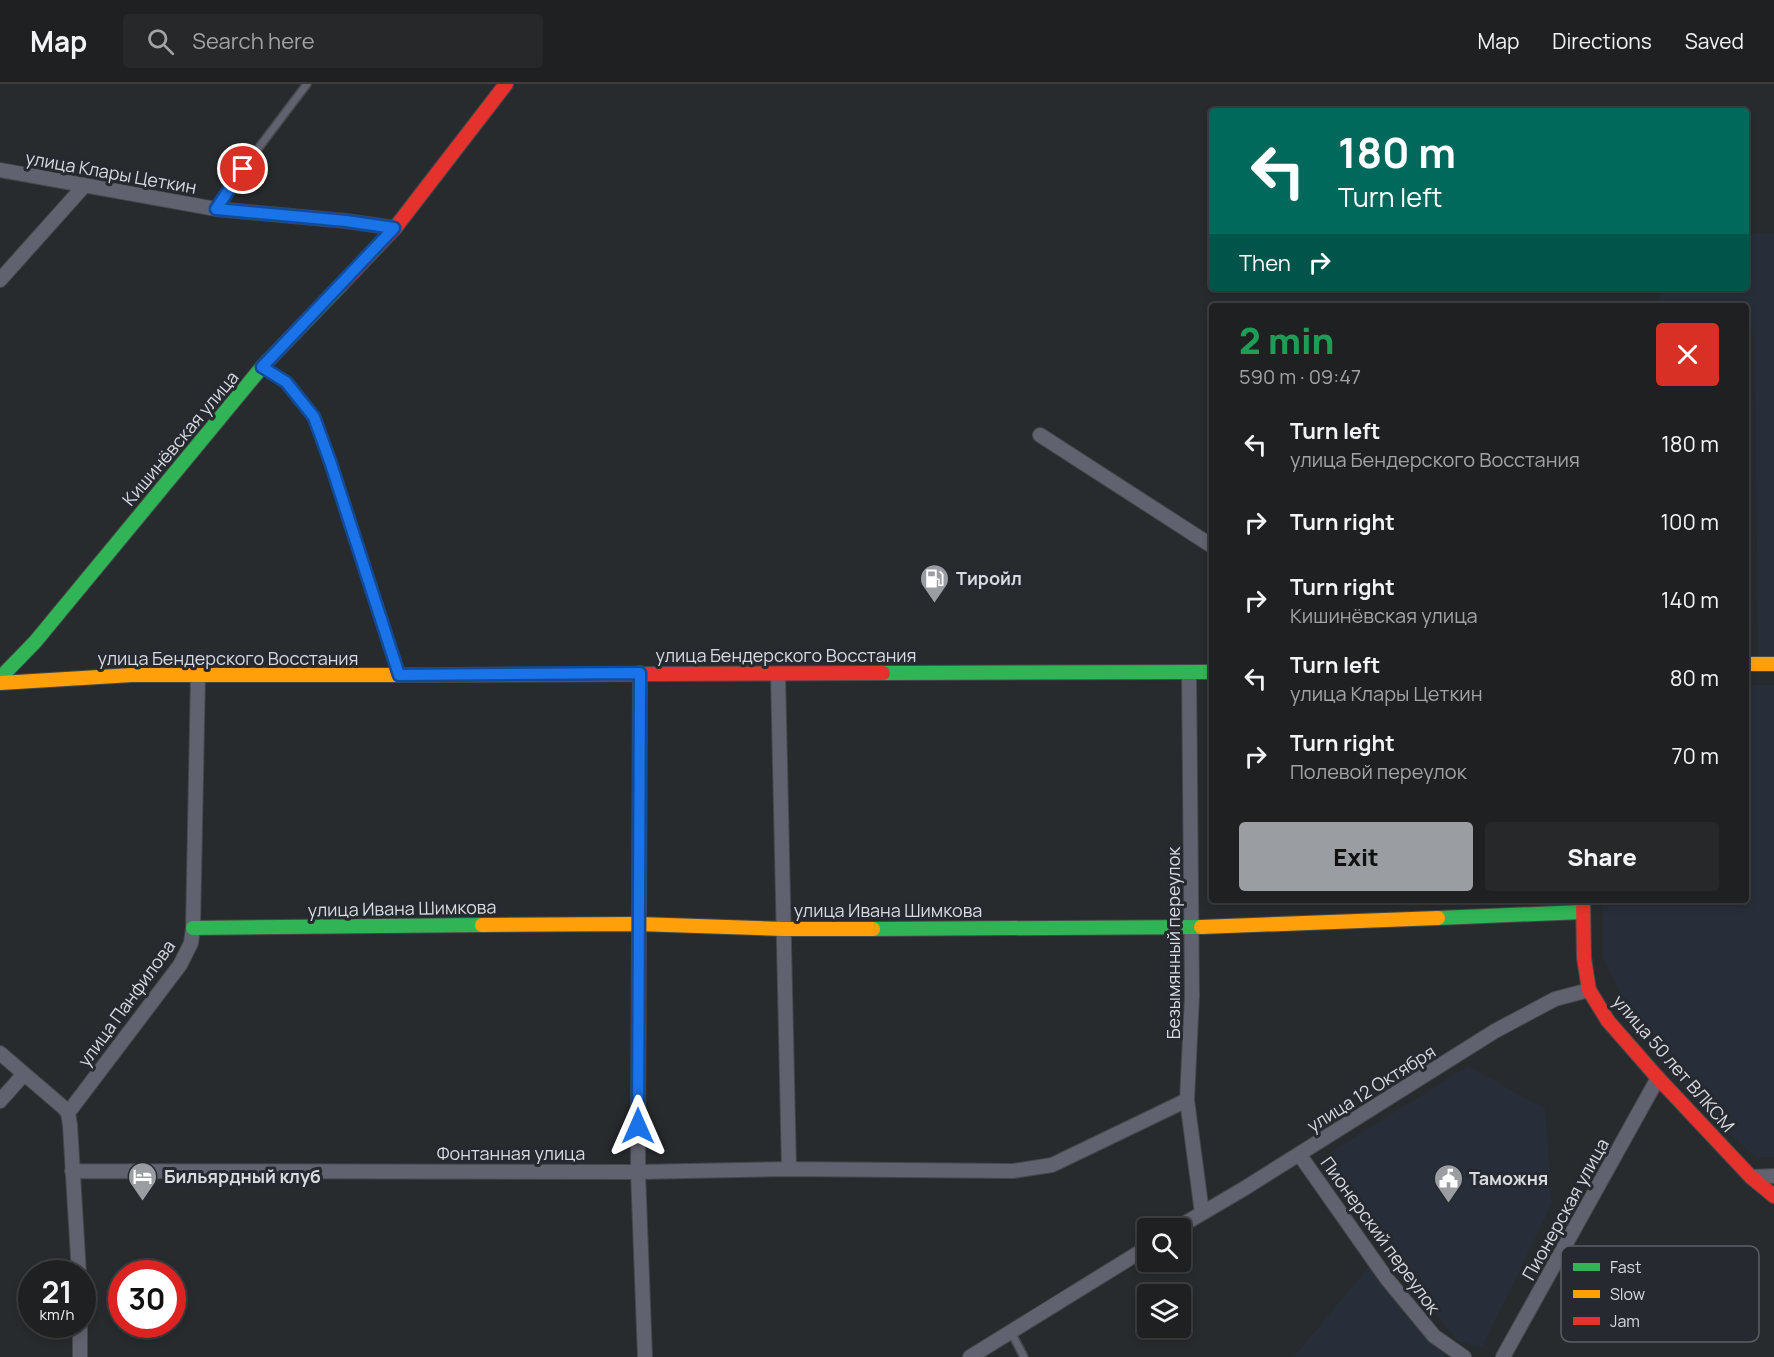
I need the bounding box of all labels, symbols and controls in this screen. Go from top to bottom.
search box [123,14,543,68]
text: Map [30,22,87,60]
icon: search [144,25,177,58]
text: Search here [192,26,315,56]
text: Map [1478,27,1519,55]
text: Directions [1552,27,1652,55]
text: Saved [1685,27,1744,55]
text: 180 m [1338,123,1456,181]
icon: left [1239,132,1317,210]
pin [217,143,268,194]
street label: улица Клары Цеткин [24,145,198,199]
icon: arrive [226,152,259,185]
text: Turn left [1338,178,1442,215]
icon: right [1303,246,1336,279]
text: Then [1239,248,1291,278]
text: 2 min [1239,316,1334,365]
button: close [1656,323,1719,386]
text: 590 m · 09:47 [1239,363,1361,390]
street label: Кишинёвская улица [117,366,243,510]
text: Turn left [1290,416,1380,446]
icon: left [1239,428,1272,461]
text: 180 m [1661,429,1719,459]
text: улица Бендерского Восстания [1290,446,1580,473]
icon: right [1239,506,1272,539]
text: Turn right [1290,507,1395,537]
text: 100 m [1661,507,1719,537]
fuel station icon: Тиройл [919,562,951,604]
place label: Тиройл [956,566,1022,590]
text: Turn right [1290,572,1395,602]
icon: right [1239,584,1272,617]
text: 140 m [1661,585,1719,615]
text: Кишинёвская улица [1290,602,1478,629]
street label: улица Бендерского Восстания [656,643,916,667]
street label: улица Бендерского Восстания [98,646,358,670]
text: Turn left [1290,650,1380,680]
icon: left [1239,662,1272,695]
text: 80 m [1670,663,1719,693]
text: улица Клары Цеткин [1290,680,1483,707]
text: Turn right [1290,728,1395,758]
icon: right [1239,740,1272,773]
text: 70 m [1671,741,1719,771]
text: Полевой переулок [1290,758,1467,785]
button: Exit [1239,822,1473,891]
button: Share [1485,822,1719,891]
street label: Безымянный переулок [1161,846,1185,1039]
street label: улица Ивана Шимкова [307,894,497,922]
street label: улица Ивана Шимкова [794,898,982,922]
street label: улица Панфилова [72,935,180,1071]
street label: улица 50 лет ВЛКСМ [1608,989,1740,1137]
street label: улица 12 Октября [1302,1039,1440,1137]
position arrow [606,1094,670,1158]
street label: Пионерская улица [1516,1134,1614,1284]
street label: Фонтанная улица [437,1141,585,1165]
street label: Пионерский переулок [1316,1152,1447,1319]
hotel icon: Бильярдный клуб [127,1160,159,1202]
public building icon: Таможня [1432,1162,1464,1204]
place label: Бильярдный клуб [164,1164,321,1188]
place label: Таможня [1469,1166,1548,1190]
map controls [1137,1218,1191,1338]
button: search [1137,1218,1191,1272]
legend [1561,1246,1759,1342]
text: Fast [1610,1256,1641,1278]
speed limit sign: 30 [108,1260,186,1338]
text: 21 [41,1271,73,1312]
text: Slow [1610,1283,1645,1305]
button: layers [1137,1284,1191,1338]
text: km/h [40,1304,74,1325]
text: Jam [1610,1310,1640,1332]

